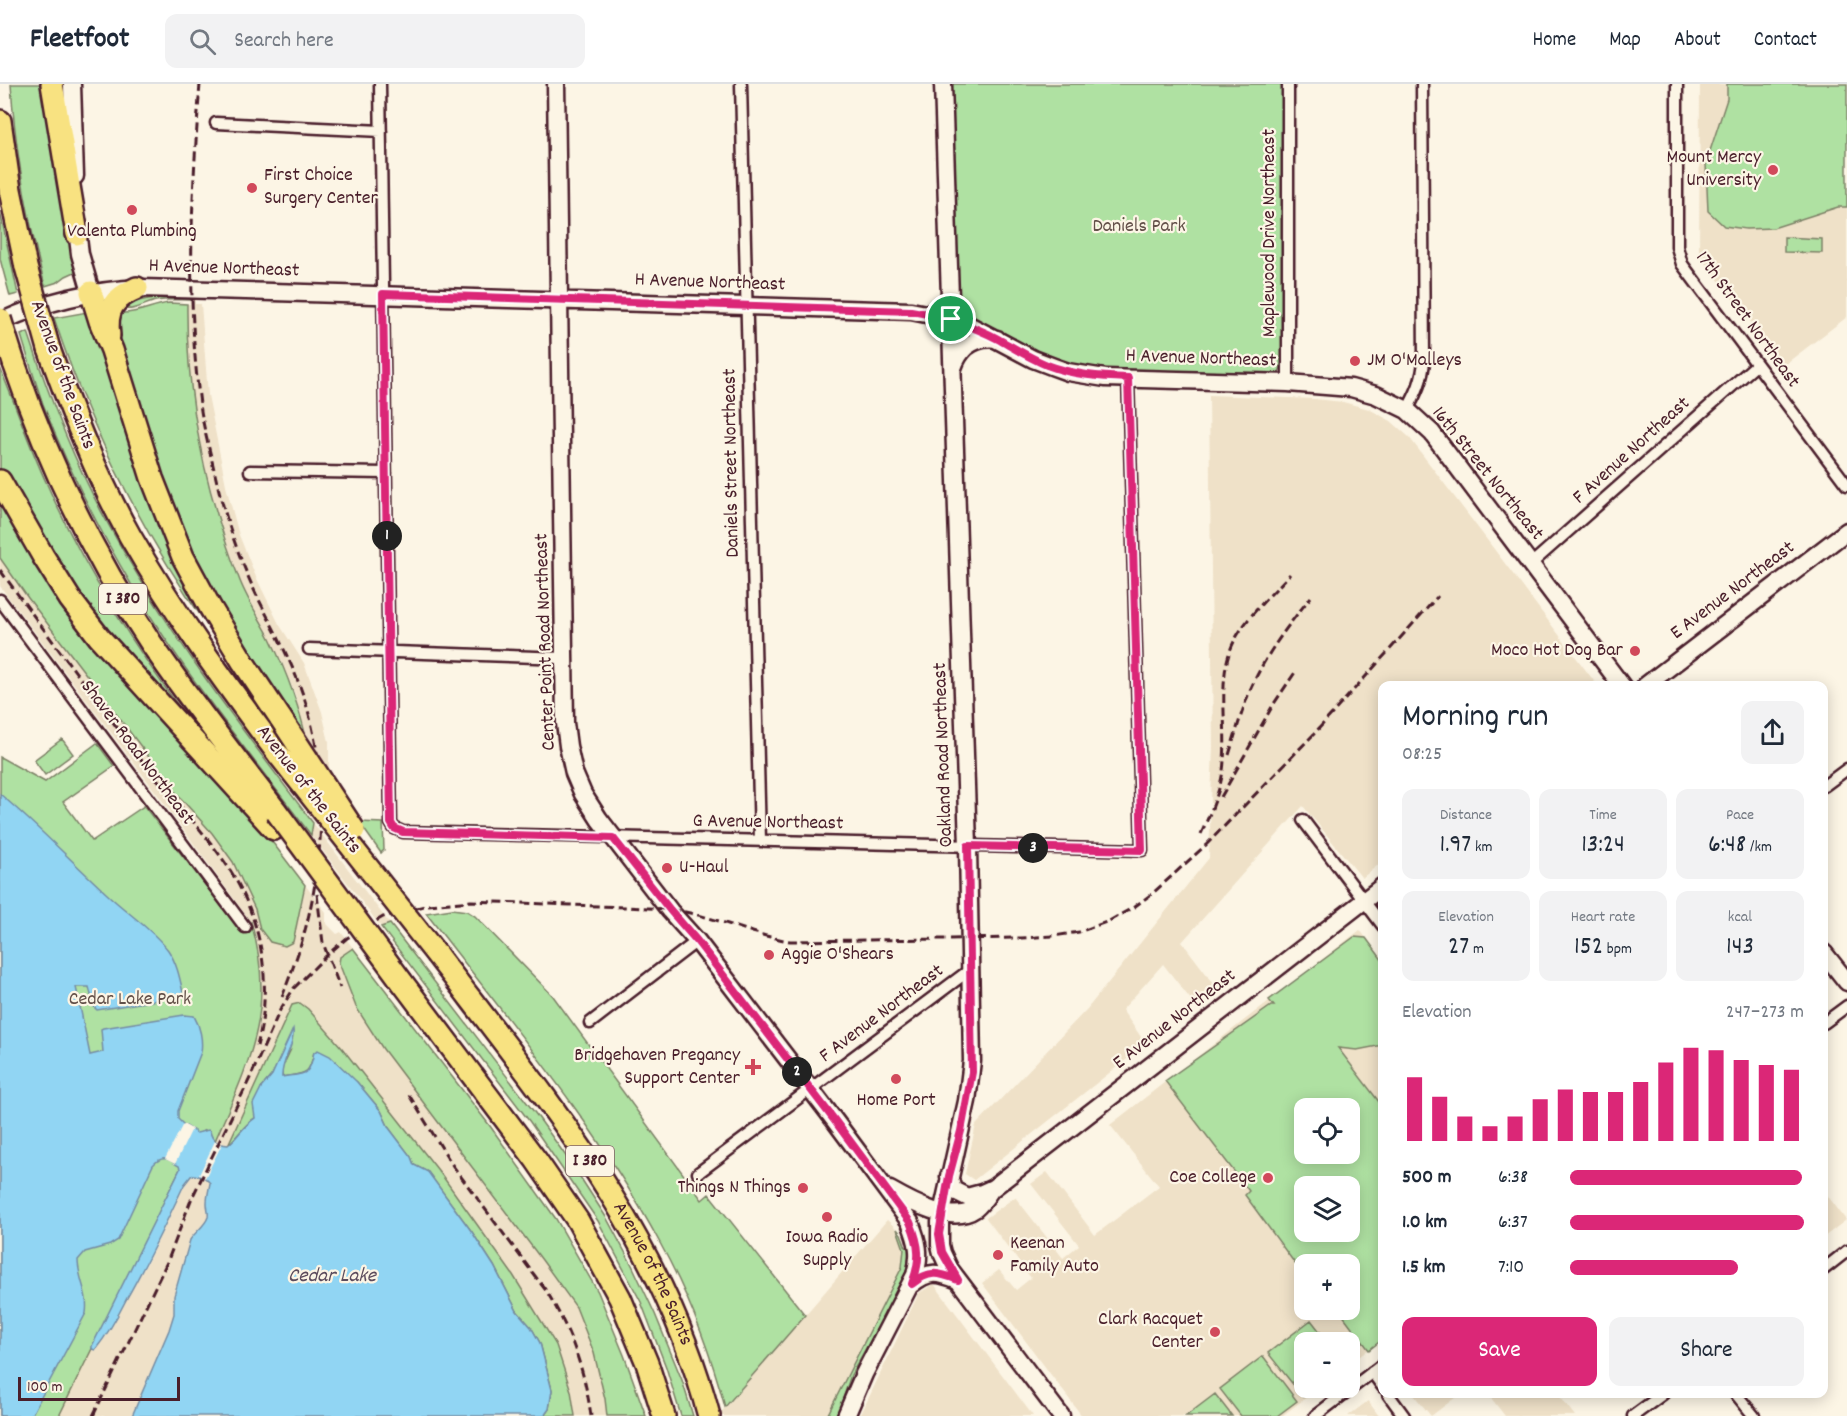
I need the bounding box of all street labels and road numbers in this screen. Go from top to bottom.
street label: Maplewood Drive Northeast [1256,129,1284,337]
street label: 17th Street Northeast [1688,246,1806,394]
street label: H Avenue Northeast [148,252,300,286]
street label: H Avenue Northeast [634,266,786,300]
street label: Avenue of the Saints [22,297,102,453]
street label: H Avenue Northeast [1125,342,1277,376]
street label: Daniels Street Northeast [716,368,748,558]
street label: F Avenue Northeast [1567,391,1697,511]
street label: 16th Street Northeast [1424,401,1550,547]
street label: Center Point Road Northeast [528,533,564,751]
street label: E Avenue Northeast [1665,535,1801,647]
road number: I 380 [99,584,147,614]
street label: Oakland Road Northeast [927,662,961,848]
street label: Shaver Road Northeast [73,675,201,831]
street label: Avenue of the Saints [249,720,367,860]
street label: G Avenue Northeast [692,808,844,838]
street label: F Avenue Northeast [814,958,950,1070]
street label: E Avenue Northeast [1107,963,1243,1077]
road number: I 380 [566,1146,614,1176]
street label: Avenue of the Saints [605,1197,699,1350]

